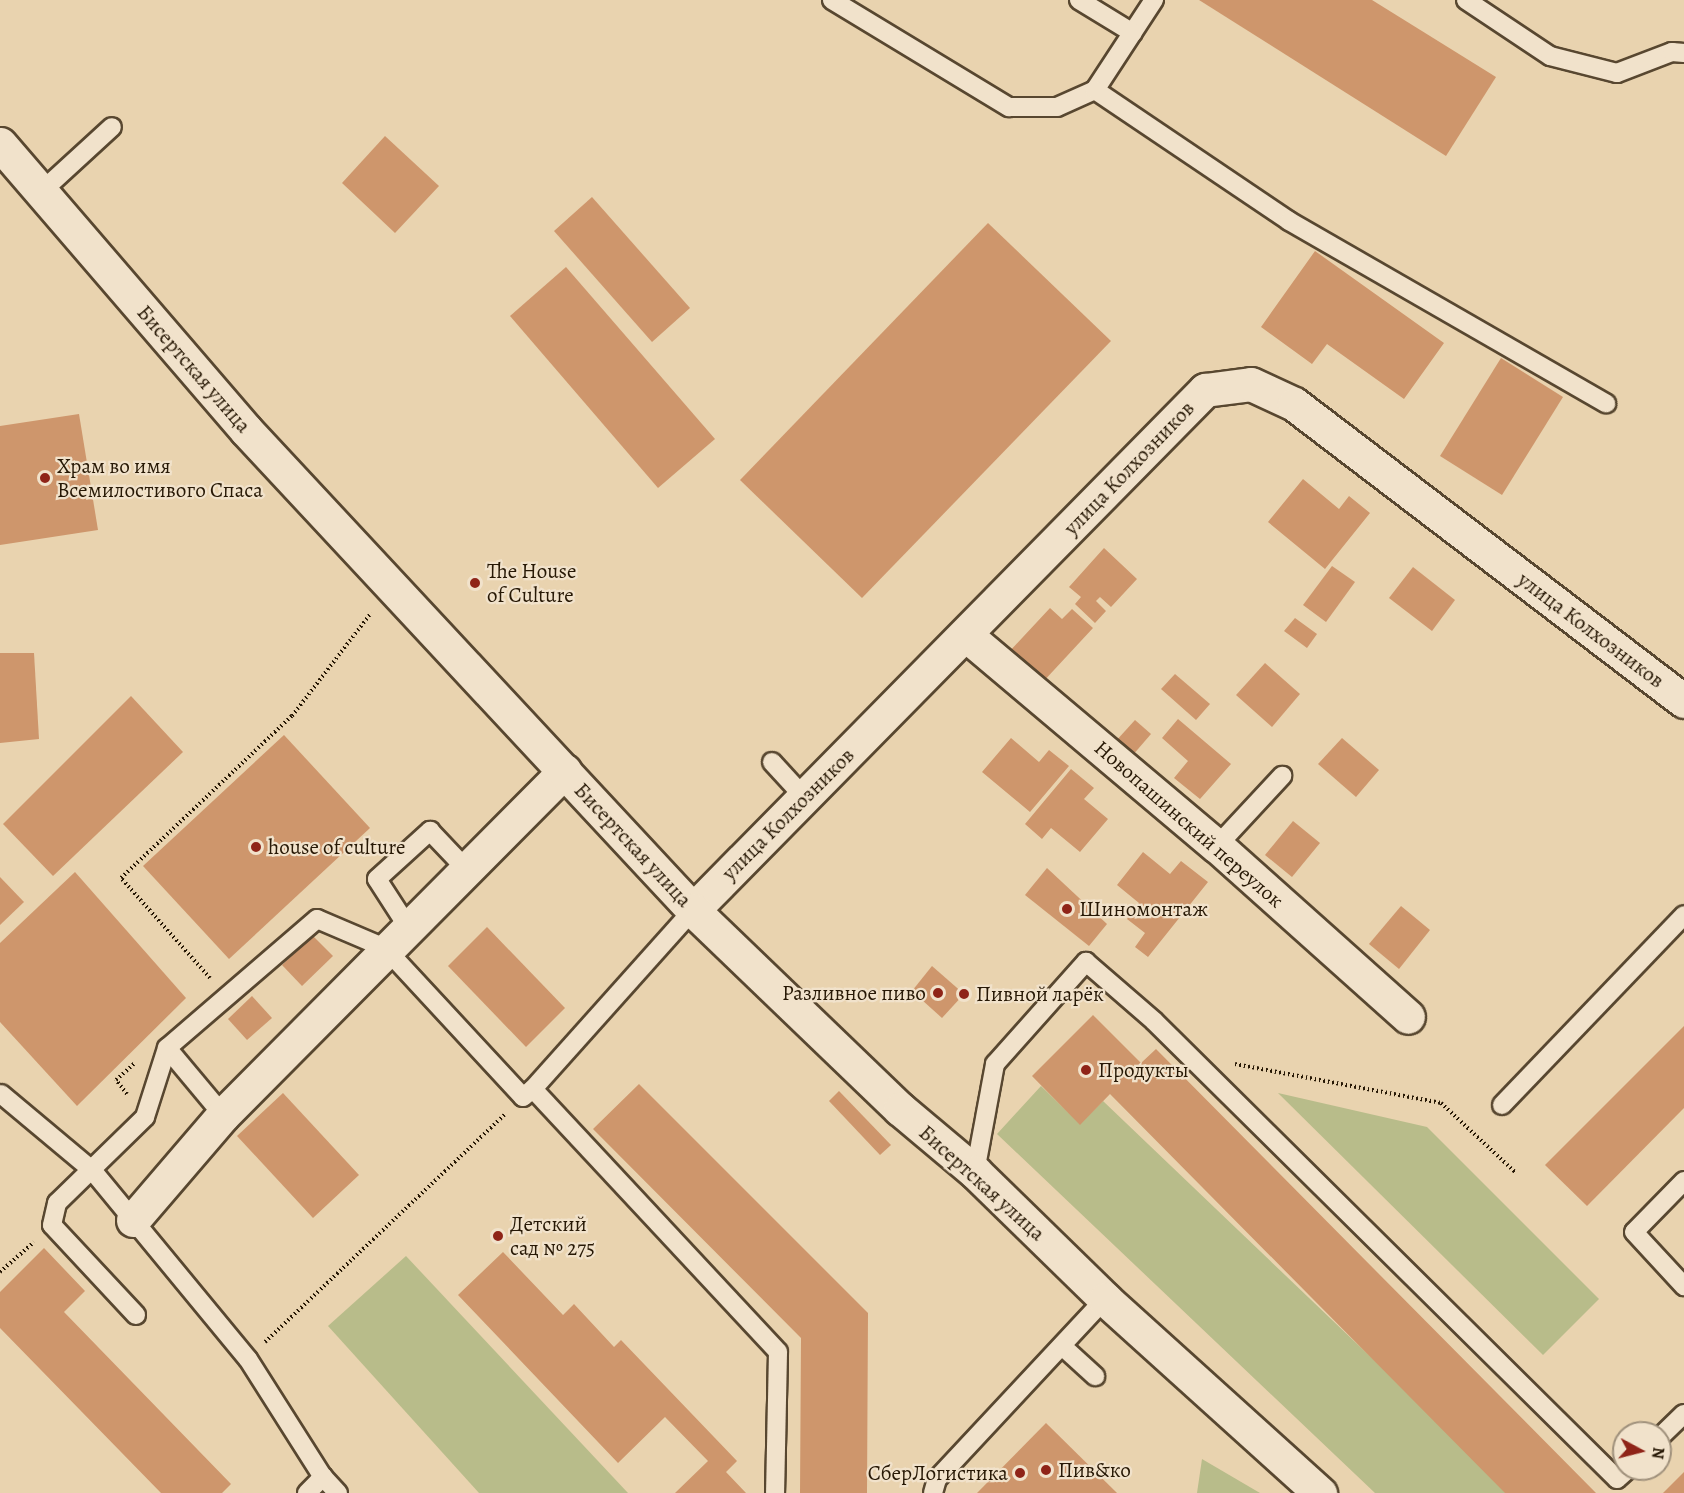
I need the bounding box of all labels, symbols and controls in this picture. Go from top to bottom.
street label: Бисертская улица [132,300,256,438]
street label: улица Колхозников [1059,396,1199,540]
place label: Храм во имя Всемилостивого Спаса [57,453,263,503]
marker: Храм во имя Всемилостивого Спаса [38,471,52,485]
place label: The House of Culture [487,558,576,608]
street label: улица Колхозников [1513,567,1669,693]
marker: The House of Culture [468,576,482,590]
street label: Новопашинский переулок [1089,735,1289,913]
street label: улица Колхозников [717,743,859,885]
street label: Бисертская улица [569,778,697,912]
place label: house of culture [268,834,406,860]
marker: house of culture [249,840,263,854]
place label: Шиномонтаж [1079,896,1208,922]
marker: Шиномонтаж [1060,902,1074,916]
place label: Разливное пиво [782,980,926,1006]
place label: Пивной ларёк [976,981,1104,1007]
marker: Разливное пиво [931,986,945,1000]
marker: Пивной ларёк [957,987,971,1001]
place label: Продукты [1098,1057,1189,1083]
marker: Продукты [1079,1063,1093,1077]
street label: Бисертская улица [914,1120,1050,1246]
place label: Детский сад № 275 [510,1211,595,1261]
marker: Детский сад № 275 [491,1229,505,1243]
north arrow [1612,1421,1672,1481]
text: N [1646,1446,1670,1460]
place label: Пив&ко [1058,1457,1131,1483]
place label: СберЛогистика [868,1460,1008,1486]
marker: Пив&ко [1039,1463,1053,1477]
marker: СберЛогистика [1013,1466,1027,1480]

